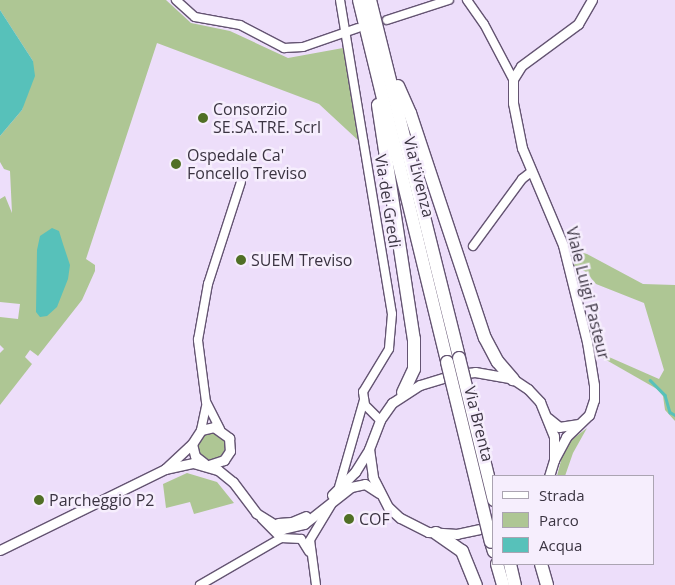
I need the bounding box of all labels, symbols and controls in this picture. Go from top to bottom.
place label: Consorzio SE.SA.TRE. Scrl [213,99,321,137]
marker: Consorzio SE.SA.TRE. Scrl [197,112,209,124]
street label: Via Livenza [400,135,438,219]
place label: Ospedale Ca' Foncello Treviso [187,145,307,183]
street label: Via dei Gredi [371,153,405,249]
marker: Ospedale Ca' Foncello Treviso [169,157,183,171]
street label: Viale Luigi Pasteur [562,225,614,361]
place label: SUEM Treviso [251,250,352,270]
marker: SUEM Treviso [235,254,247,266]
street label: Via Brenta [460,384,498,464]
legend [492,475,655,565]
text: Strada [539,485,585,505]
place label: Parcheggio P2 [49,490,154,510]
marker: Parcheggio P2 [33,494,45,506]
place label: COF [359,509,390,529]
text: Parco [539,510,579,530]
marker: COF [343,513,355,525]
text: Acqua [539,535,582,555]

